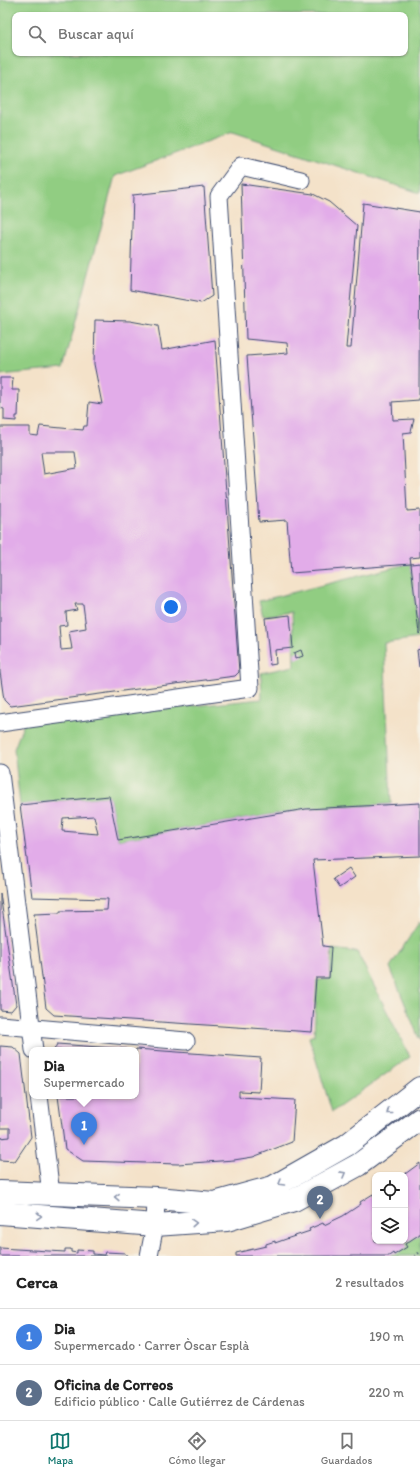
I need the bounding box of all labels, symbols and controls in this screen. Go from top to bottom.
search box [12,12,408,56]
icon: search [26,23,48,45]
text: Buscar aquí [58,25,134,43]
your location [161,597,181,617]
popup [29,1047,139,1099]
text: Dia [43,1057,65,1075]
text: Supermercado [43,1075,125,1090]
one-way arrow [387,1107,394,1114]
pin: 1 [71,1112,97,1145]
one-way arrow [339,1171,346,1179]
map controls [372,1172,408,1244]
button: locate [372,1172,408,1208]
one-way arrow [277,1178,285,1185]
pin: 2 [307,1186,333,1219]
one-way arrow [114,1193,120,1201]
button: layers [372,1208,408,1244]
one-way arrow [36,1212,42,1221]
one-way arrow [191,1218,197,1227]
text: Cerca [16,1272,58,1292]
text: 2 resultados [335,1275,404,1290]
text: Dia [54,1320,75,1338]
text: 1 [26,1329,32,1344]
text: 190 m [369,1329,404,1344]
text: Supermercado · Carrer Òscar Esplà [54,1338,249,1353]
text: Oficina de Correos [54,1376,173,1394]
text: 2 [26,1385,32,1400]
text: 220 m [368,1385,404,1400]
text: Edificio público · Calle Gutiérrez de Cárdenas [54,1394,305,1409]
tab: Mapa [48,1430,73,1467]
tab: Cómo llegar [169,1430,226,1467]
tab: Guardados [321,1430,372,1467]

